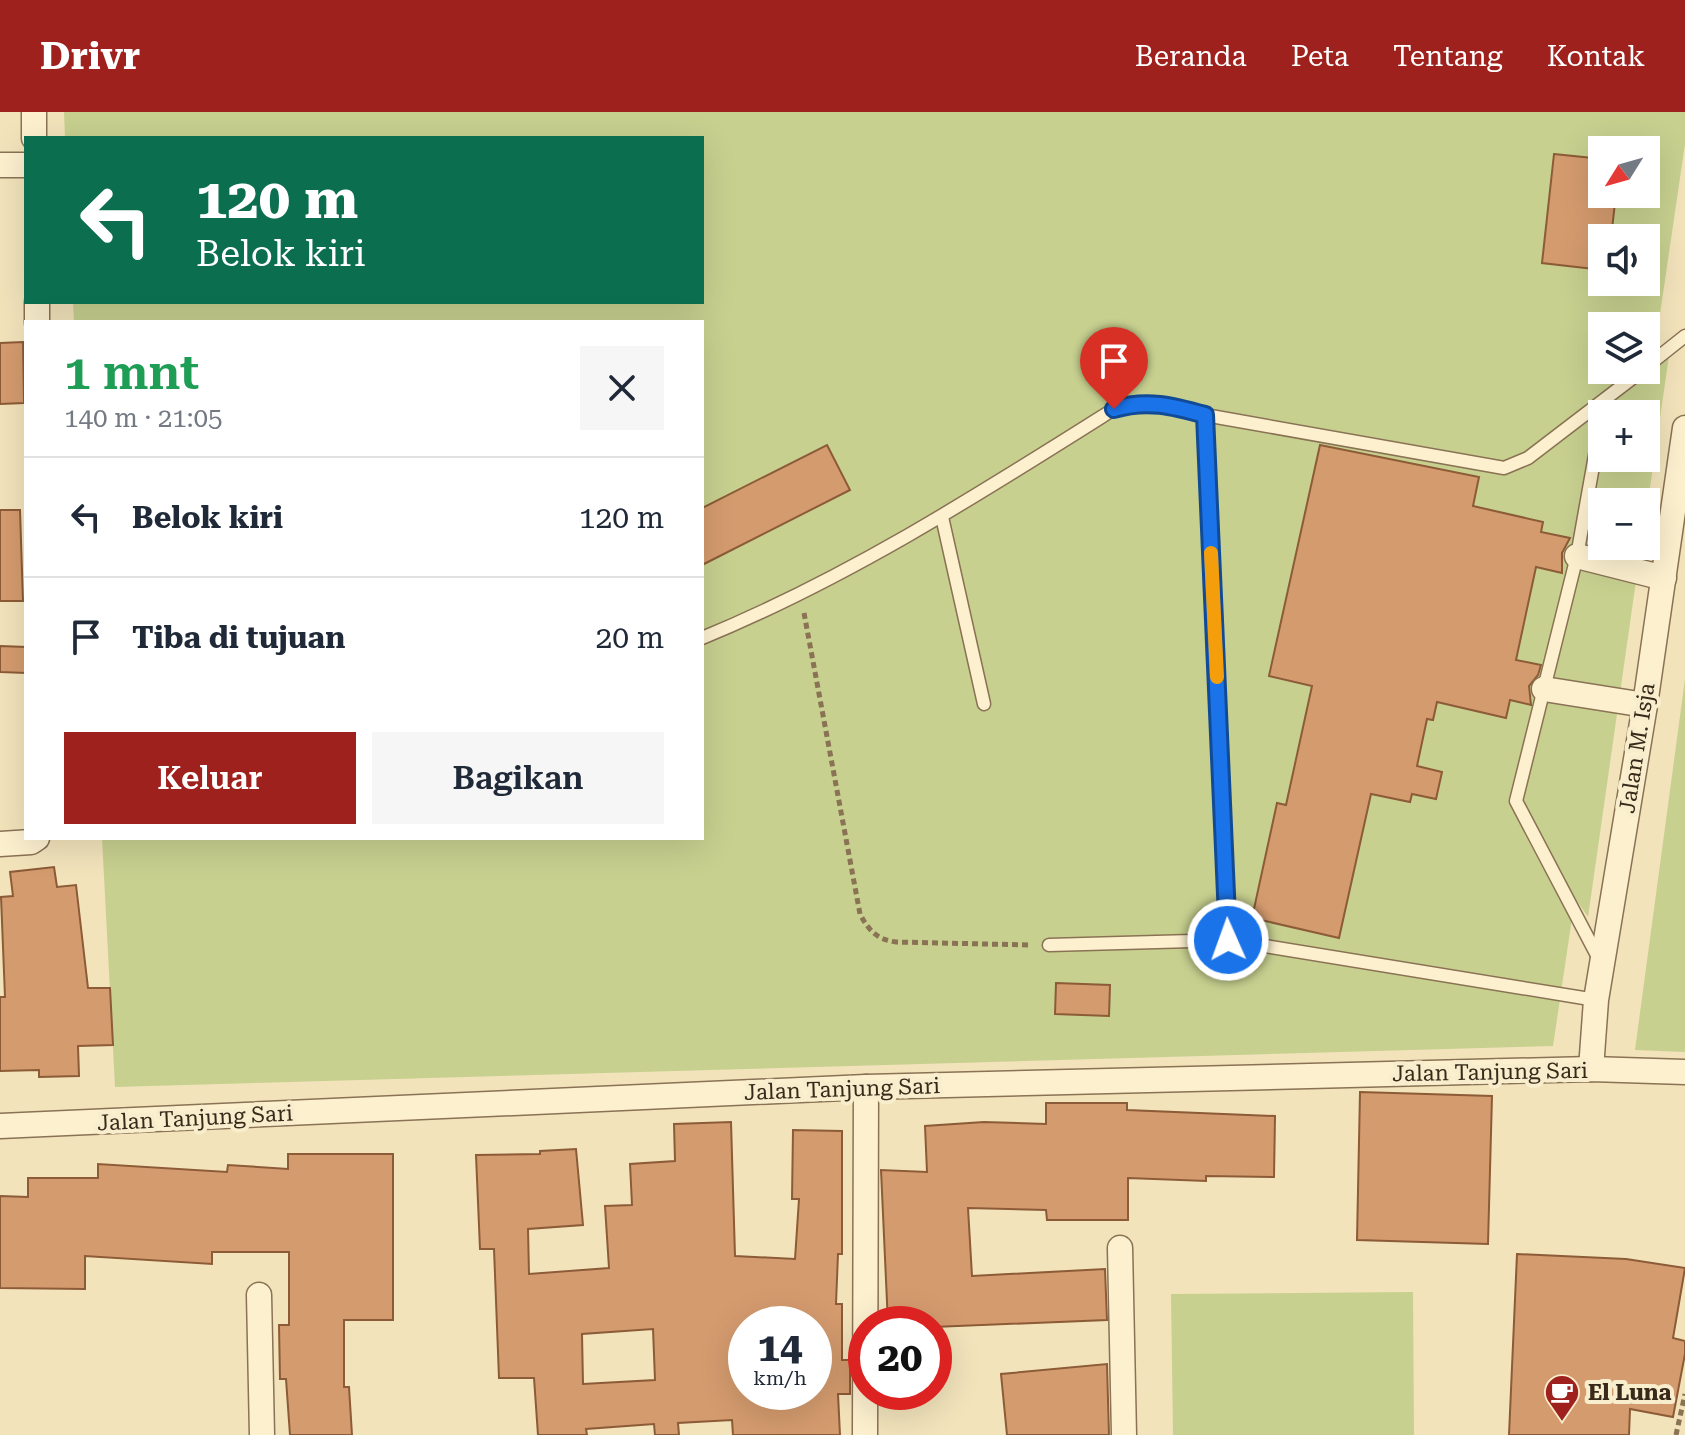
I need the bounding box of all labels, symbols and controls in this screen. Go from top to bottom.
text: Drivr [40,34,140,78]
text: Beranda [1135,40,1247,73]
text: Peta [1291,40,1349,73]
text: Tentang [1393,40,1503,73]
text: Kontak [1547,40,1645,73]
north arrow [1588,136,1660,208]
map controls [1588,136,1660,560]
text: 120 m [196,166,358,232]
icon: left [64,168,168,272]
button: sound [1588,224,1660,296]
text: Belok kiri [196,233,365,275]
button: layers [1588,312,1660,384]
pin [1080,327,1148,409]
icon: arrive [1092,339,1136,383]
text: 1 mnt [64,345,199,401]
button: close [580,346,664,430]
button: + [1588,400,1660,472]
text: 140 m · 21:05 [64,403,223,433]
button: − [1588,488,1660,560]
icon: left [64,495,108,539]
text: Belok kiri [132,500,283,535]
text: 120 m [579,500,664,535]
icon: arrive [64,615,108,659]
text: Tiba di tujuan [132,620,345,655]
text: 20 m [595,620,664,655]
street label: Jalan M. Isja [1614,681,1660,815]
button: Keluar [64,732,356,824]
button: Bagikan [372,732,664,824]
position arrow [1186,898,1270,982]
street label: Jalan Tanjung Sari [1392,1058,1588,1086]
street label: Jalan Tanjung Sari [744,1073,940,1105]
street label: Jalan Tanjung Sari [96,1100,294,1136]
speed limit sign: 20 [848,1306,952,1410]
text: 14 [758,1324,802,1371]
text: km/h [753,1366,807,1390]
cafe icon: El Luna [1543,1373,1581,1423]
place label: El Luna [1588,1380,1671,1405]

